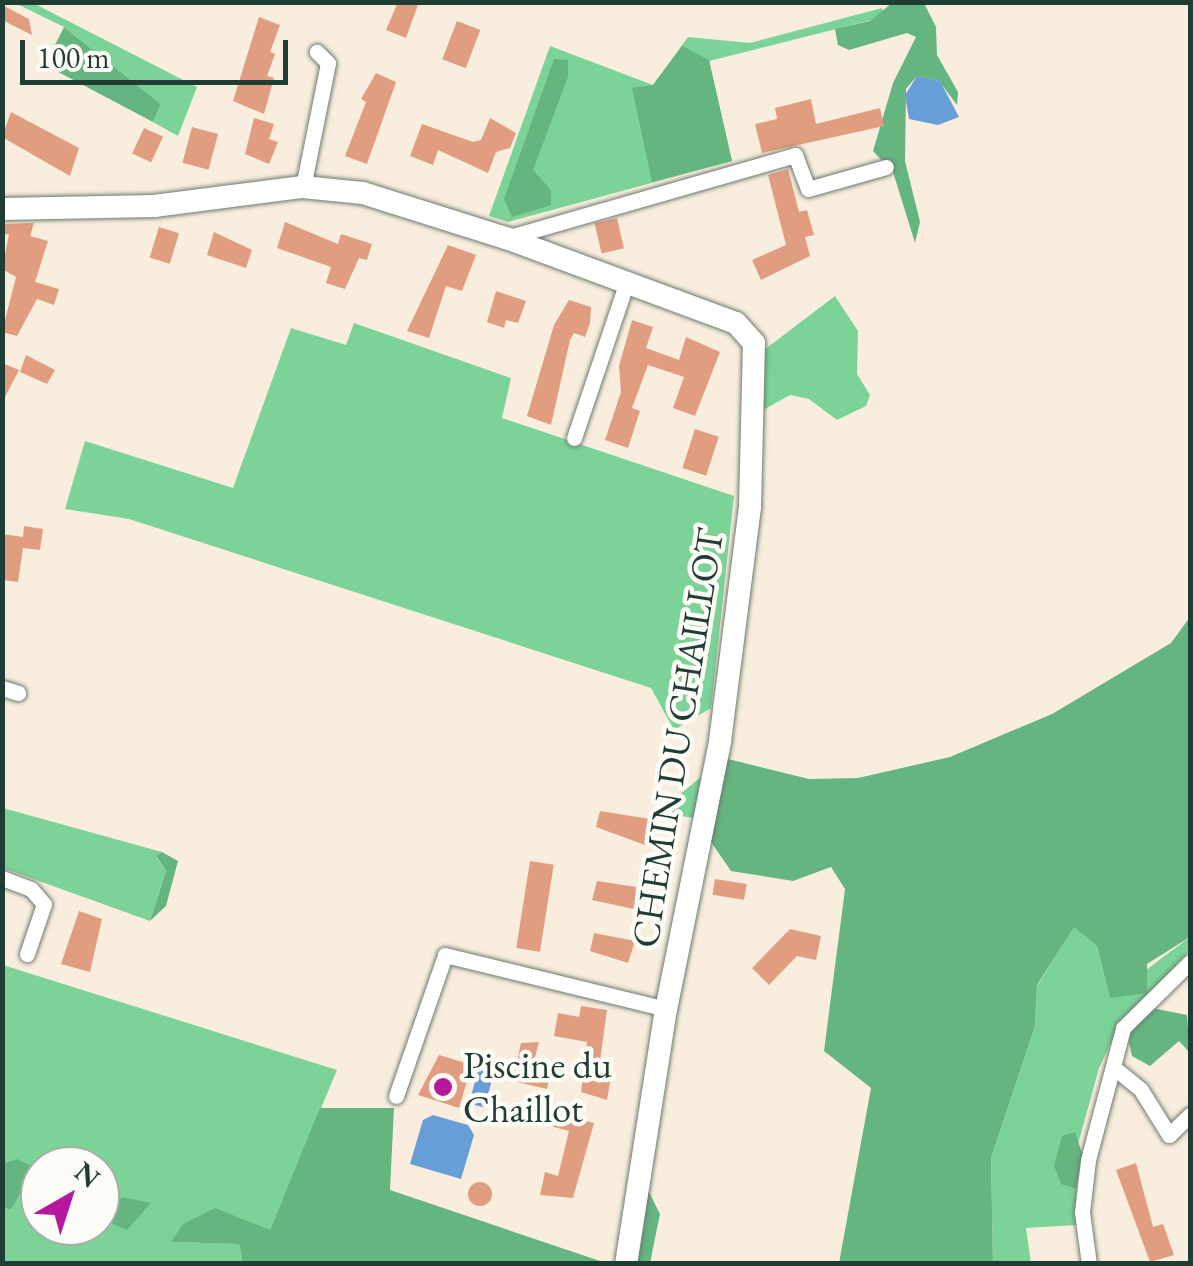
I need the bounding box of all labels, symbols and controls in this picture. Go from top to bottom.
scale bar [25,20,292,82]
text: 100 m [37,38,110,77]
street label: CHEMIN DU CHAILLOT [621,525,733,951]
place label: Piscine du Chaillot [463,1042,612,1132]
marker: Piscine du Chaillot [432,1076,454,1098]
north arrow [20,1146,120,1246]
text: N [67,1153,108,1195]

